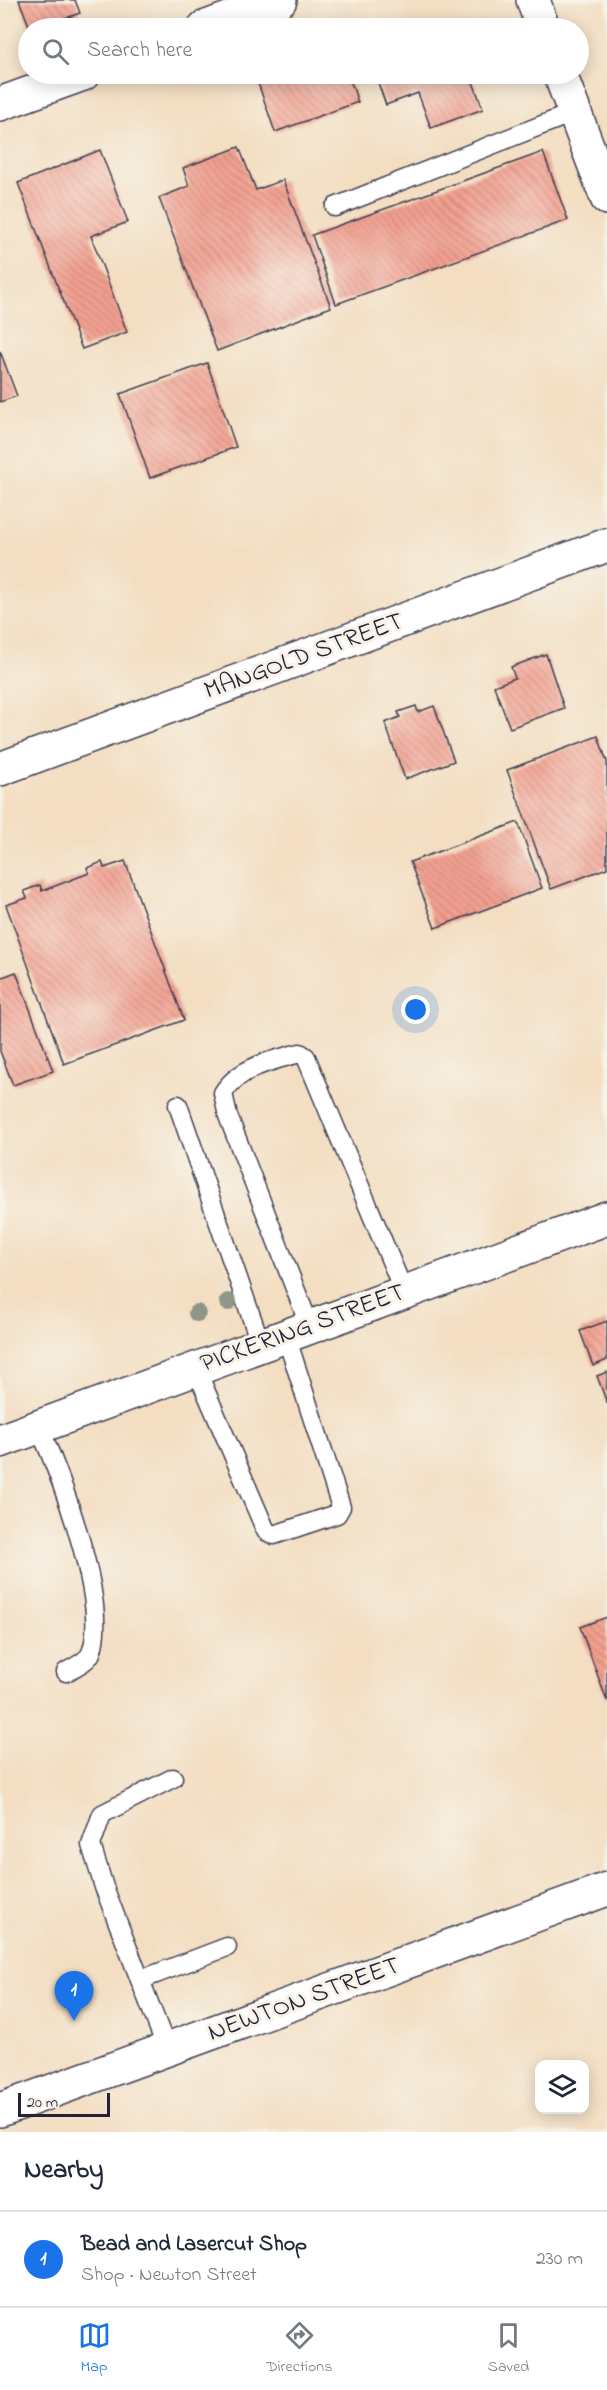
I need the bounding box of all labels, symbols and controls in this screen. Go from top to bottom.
search box [18,18,589,84]
icon: search [39,35,72,68]
text: Search here [87,35,192,67]
street label: MANGOLD STREET [199,603,409,711]
your location [401,995,430,1024]
street label: PICKERING STREET [195,1274,411,1384]
street label: NEWTON STREET [203,1948,405,2052]
pin: 1 [54,1972,94,2021]
map controls [535,2060,589,2114]
button: layers [535,2060,589,2114]
scale bar [18,2090,110,2118]
text: 20 m [27,2091,58,2115]
text: Nearby [24,2152,103,2190]
text: Bead and Lasercut Shop [81,2229,307,2261]
text: 1 [40,2245,47,2274]
text: 230 m [536,2245,583,2274]
text: Shop · Newton Street [81,2261,257,2290]
tab: Map [78,2319,111,2379]
tab: Directions [266,2319,332,2379]
tab: Saved [488,2319,529,2379]

